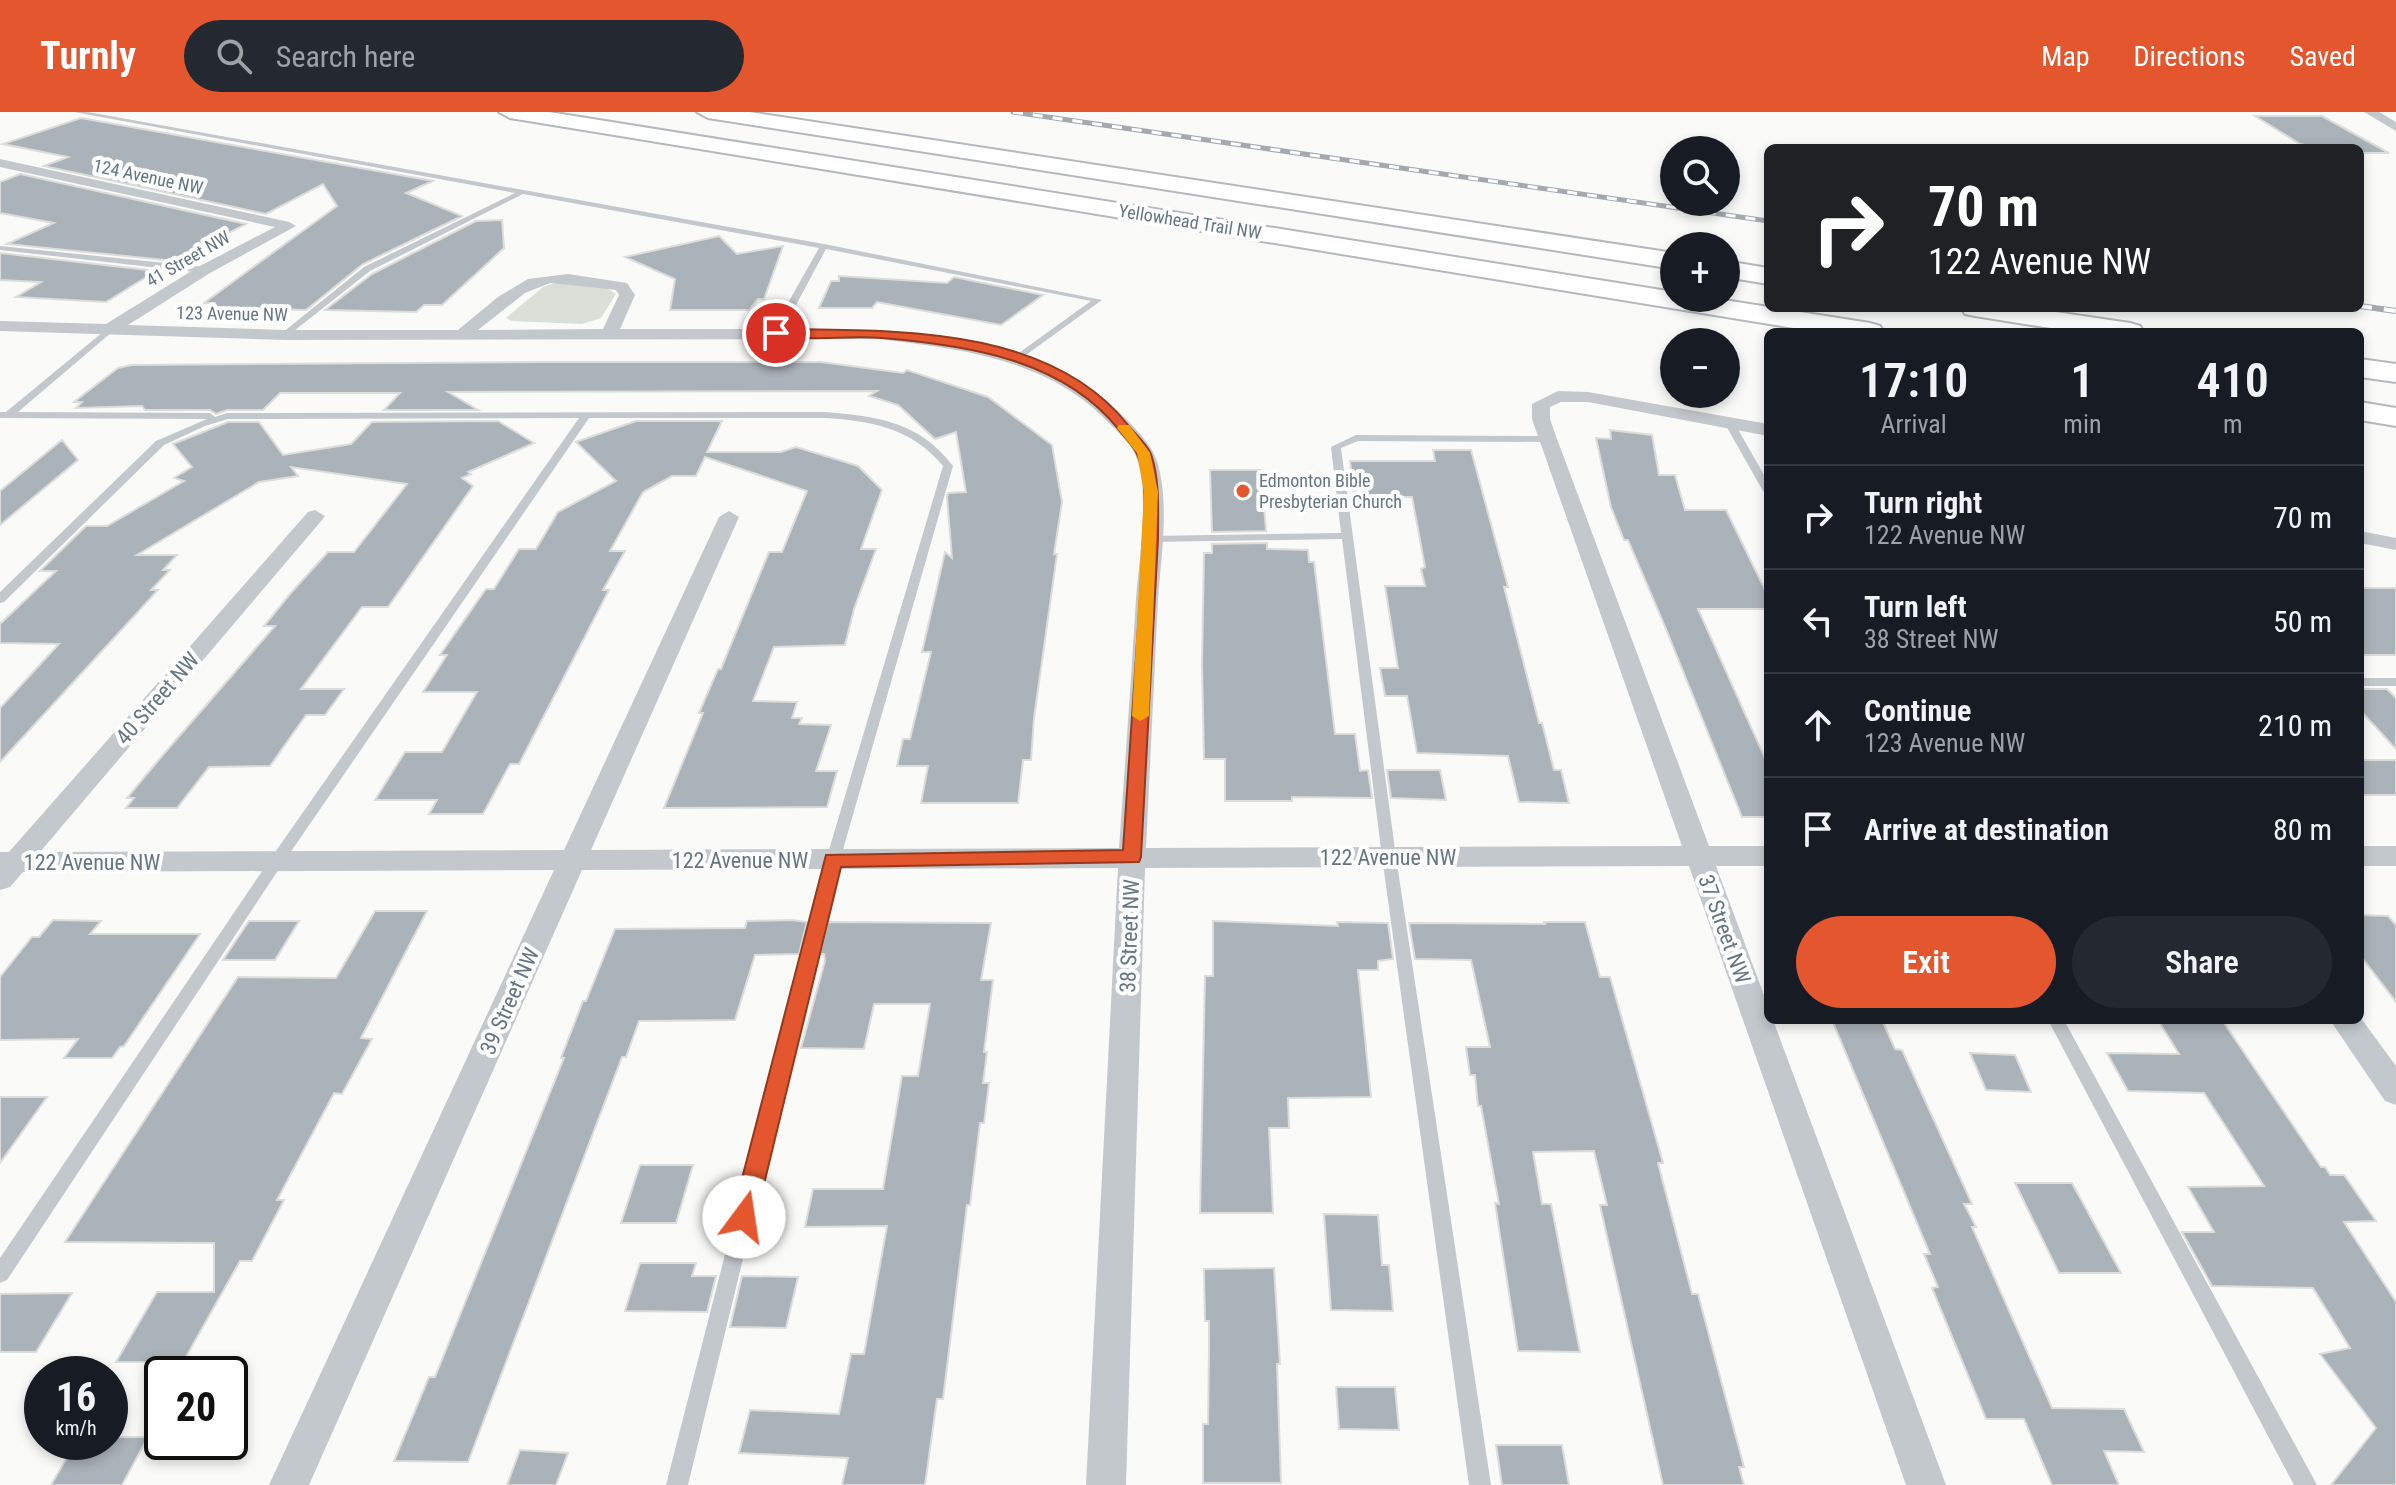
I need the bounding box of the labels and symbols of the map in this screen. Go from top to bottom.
street label: 124 Avenue NW [91,155,205,198]
street label: Yellowhead Trail NW [1117,200,1263,243]
street label: 41 Street NW [142,226,234,291]
pin [742,299,810,367]
street label: 123 Avenue NW [176,302,288,325]
place label: Edmonton Bible Presbyterian Church [1259,470,1402,512]
marker: Edmonton Bible Presbyterian Church [1234,482,1252,500]
street label: 40 Street NW [111,647,204,749]
street label: 122 Avenue NW [1320,845,1456,870]
street label: 122 Avenue NW [672,848,808,873]
street label: 122 Avenue NW [24,850,160,875]
street label: 37 Street NW [1693,871,1756,987]
street label: 38 Street NW [1115,878,1144,993]
street label: 39 Street NW [475,944,544,1058]
position arrow [702,1175,786,1259]
speed limit sign: 20 [144,1356,248,1460]

